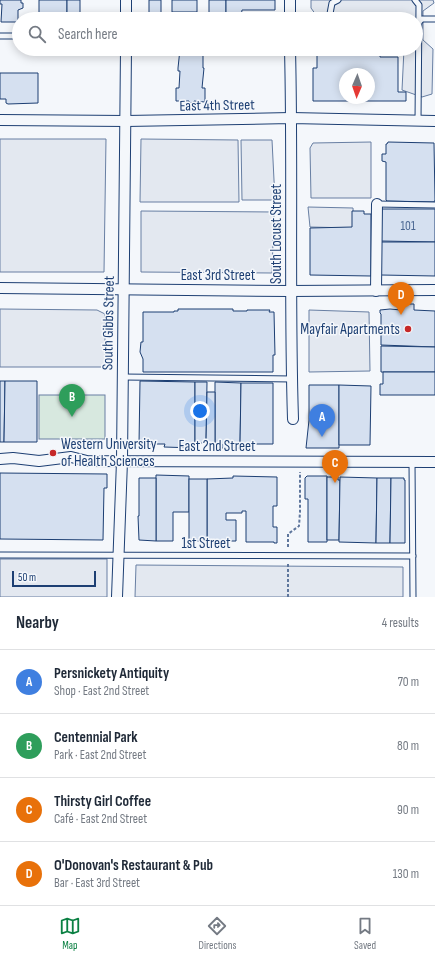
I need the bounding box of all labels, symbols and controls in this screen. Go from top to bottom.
search box [12,12,423,56]
icon: search [26,23,48,45]
text: Search here [58,25,118,44]
north arrow [339,68,375,104]
street label: East 4th Street [179,95,255,116]
street label: South Locust Street [267,183,286,284]
house number: 101 [401,218,416,234]
street label: East 3rd Street [181,266,256,285]
street label: South Gibbs Street [98,275,119,370]
pin: D [388,282,414,315]
place label: Mayfair Apartments [300,320,400,339]
marker: Mayfair Apartments [403,324,413,334]
pin: B [59,384,85,417]
your location [190,401,210,421]
pin: A [309,404,335,437]
place label: Western University of Health Sciences [61,435,157,471]
street label: East 2nd Street [179,437,256,456]
marker: Western University of Health Sciences [48,448,58,458]
pin: C [322,450,348,483]
street label: 1st Street [181,534,231,553]
scale bar [12,569,96,588]
text: 50 m [18,571,36,584]
text: Nearby [16,613,59,633]
text: 4 results [382,615,419,631]
text: Persnickety Antiquity [54,664,169,683]
text: A [26,674,32,690]
text: 70 m [398,674,419,690]
text: Shop · East 2nd Street [54,683,149,699]
text: Centennial Park [54,728,138,747]
text: B [26,738,32,754]
text: 80 m [397,738,419,754]
text: Park · East 2nd Street [54,747,146,763]
text: Thirsty Girl Coffee [54,792,151,811]
text: C [26,802,32,818]
text: 90 m [397,802,419,818]
text: Café · East 2nd Street [54,811,147,827]
text: O'Donovan's Restaurant & Pub [54,856,213,875]
text: D [26,866,32,882]
text: 130 m [393,866,419,882]
text: Bar · East 3rd Street [54,875,140,891]
tab: Map [59,915,81,952]
tab: Directions [199,915,236,952]
tab: Saved [354,915,376,952]

